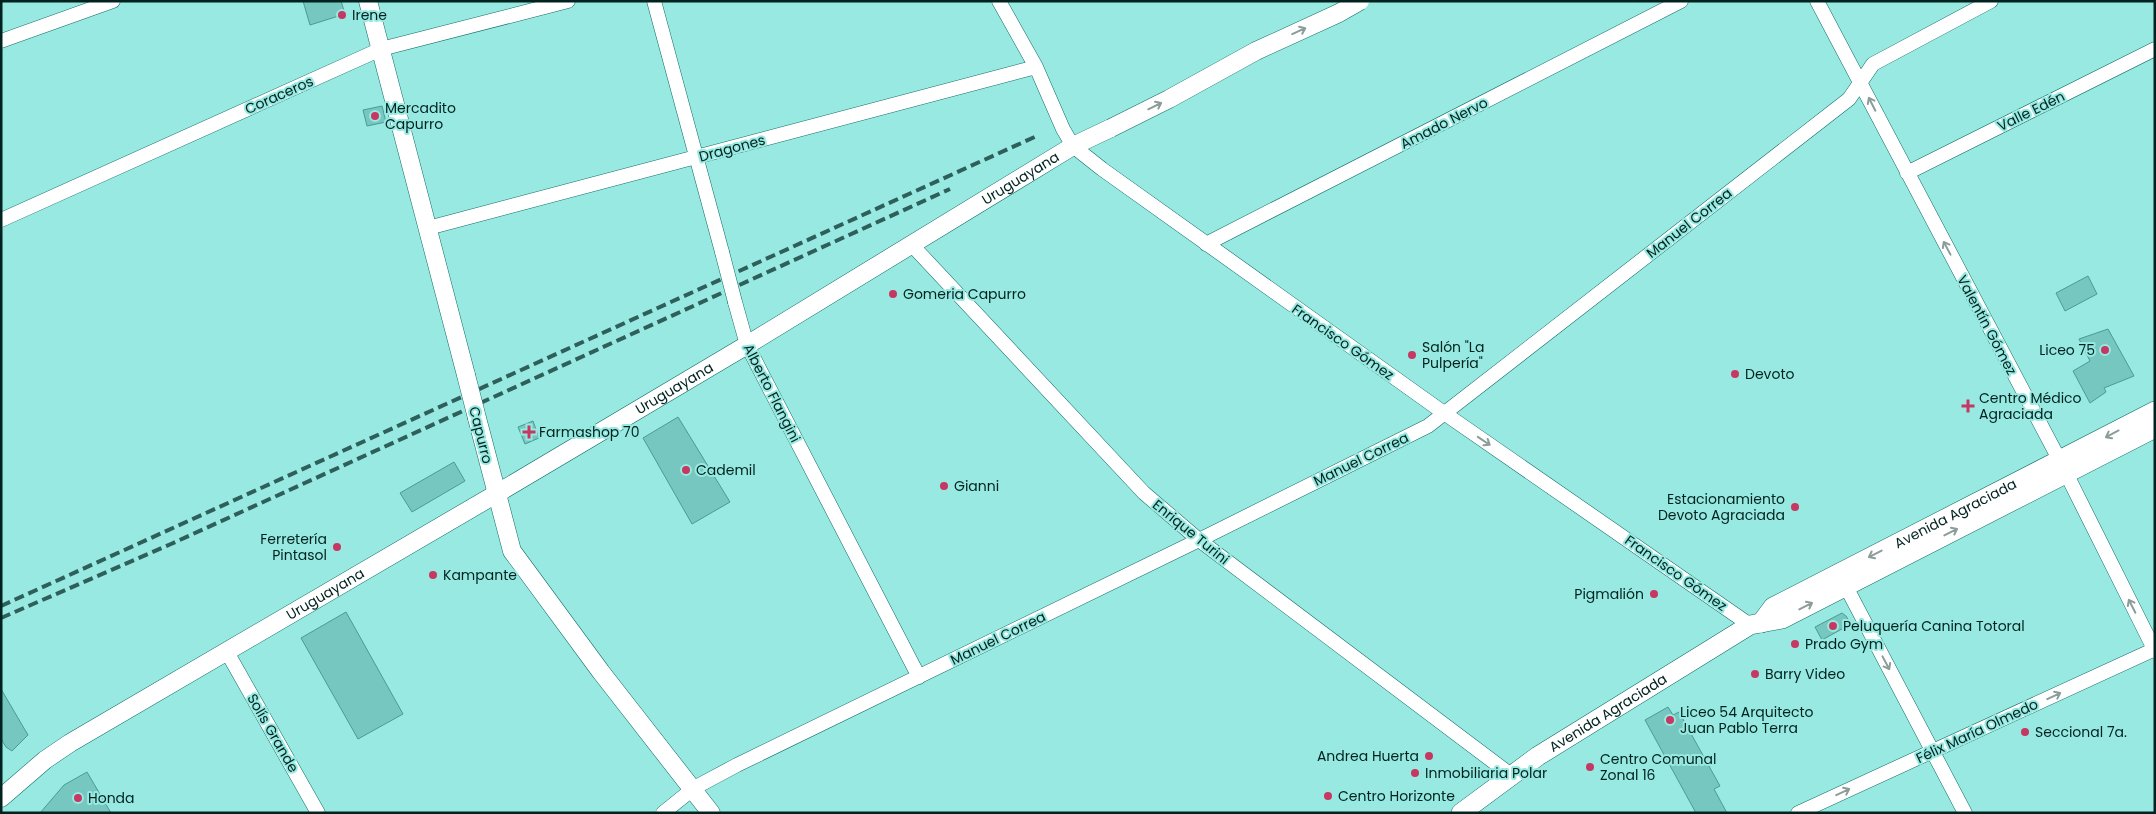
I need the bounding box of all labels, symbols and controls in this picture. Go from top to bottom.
place label: Irene [352,5,387,25]
marker: Irene [336,9,348,21]
one-way arrow [1291,26,1306,36]
street label: Coraceros [242,71,316,119]
street label: Valle Edén [1994,86,2068,136]
street label: Amado Nervo [1397,92,1491,154]
one-way arrow [1866,97,1876,112]
place label: Mercadito Capurro [385,98,456,134]
one-way arrow [1147,101,1162,110]
marker: Mercadito Capurro [369,110,381,122]
street label: Dragones [697,130,767,166]
street label: Uruguayana [978,147,1063,209]
street label: Manuel Correa [1642,183,1736,263]
one-way arrow [1942,241,1951,256]
street label: Valentín Gómez [1952,271,2022,379]
place label: Gomeria Capurro [903,284,1026,304]
marker: Gomeria Capurro [887,288,899,300]
street label: Francisco Gómez [1288,299,1398,385]
place label: Salón "La Pulpería" [1422,337,1484,373]
street label: Alberto Flangini [739,340,805,446]
place label: Liceo 75 [2039,340,2095,360]
marker: Liceo 75 [2099,344,2111,356]
marker: Salón "La Pulpería" [1406,349,1418,361]
street label: Uruguayana [632,357,717,419]
place label: Devoto [1745,364,1794,384]
marker: Devoto [1729,368,1741,380]
place label: Centro Médico Agraciada [1979,388,2082,424]
marker: Centro Médico Agraciada [1961,399,1975,413]
street label: Capurro [464,404,498,466]
place label: Farmashop 70 [539,422,640,442]
marker: Farmashop 70 [523,426,535,438]
street label: Manuel Correa [1310,427,1412,491]
one-way arrow [2105,429,2119,439]
one-way arrow [1477,436,1491,446]
place label: Cademil [696,460,756,480]
marker: Cademil [680,464,692,476]
street label: Avenida Agraciada [1891,474,2020,553]
place label: Gianni [954,476,999,496]
marker: Gianni [938,480,950,492]
place label: Estacionamiento Devoto Agraciada [1658,489,1785,525]
street label: Enrique Turini [1148,495,1234,569]
marker: Estacionamiento Devoto Agraciada [1789,501,1801,513]
one-way arrow [1943,527,1958,536]
place label: Ferretería Pintasol [260,529,327,565]
street label: Francisco Gómez [1621,530,1731,616]
marker: Ferretería Pintasol [331,541,343,553]
one-way arrow [1868,549,1883,559]
street label: Uruguayana [282,563,368,624]
place label: Kampante [443,565,517,585]
marker: Kampante [427,569,439,581]
place label: Pigmalión [1574,584,1644,604]
marker: Pigmalión [1648,588,1660,600]
one-way arrow [2127,599,2136,614]
one-way arrow [1799,601,1814,611]
street label: Manuel Correa [947,606,1049,670]
place label: Peluquería Canina Totoral [1843,616,2025,636]
marker: Peluquería Canina Totoral [1827,620,1839,632]
place label: Prado Gym [1805,634,1883,654]
marker: Prado Gym [1789,638,1801,650]
one-way arrow [1882,655,1891,670]
place label: Barry Video [1765,664,1845,684]
marker: Barry Video [1749,668,1761,680]
street label: Avenida Agraciada [1545,669,1671,757]
street label: Solís Grande [242,690,304,776]
one-way arrow [2046,690,2061,700]
street label: Félix María Olmedo [1913,694,2041,768]
place label: Liceo 54 Arquitecto Juan Pablo Terra [1680,702,1814,738]
marker: Liceo 54 Arquitecto Juan Pablo Terra [1664,714,1676,726]
place label: Seccional 7a. [2035,722,2127,742]
marker: Seccional 7a. [2019,726,2031,738]
place label: Andrea Huerta [1317,746,1419,766]
place label: Centro Comunal Zonal 16 [1600,749,1716,785]
marker: Andrea Huerta [1423,750,1435,762]
marker: Centro Comunal Zonal 16 [1584,761,1596,773]
place label: Inmobiliaria Polar [1425,763,1547,783]
marker: Inmobiliaria Polar [1409,767,1421,779]
place label: Centro Horizonte [1338,786,1455,806]
one-way arrow [1835,787,1850,797]
place label: Honda [88,788,135,808]
marker: Centro Horizonte [1322,790,1334,802]
marker: Honda [72,792,84,804]

